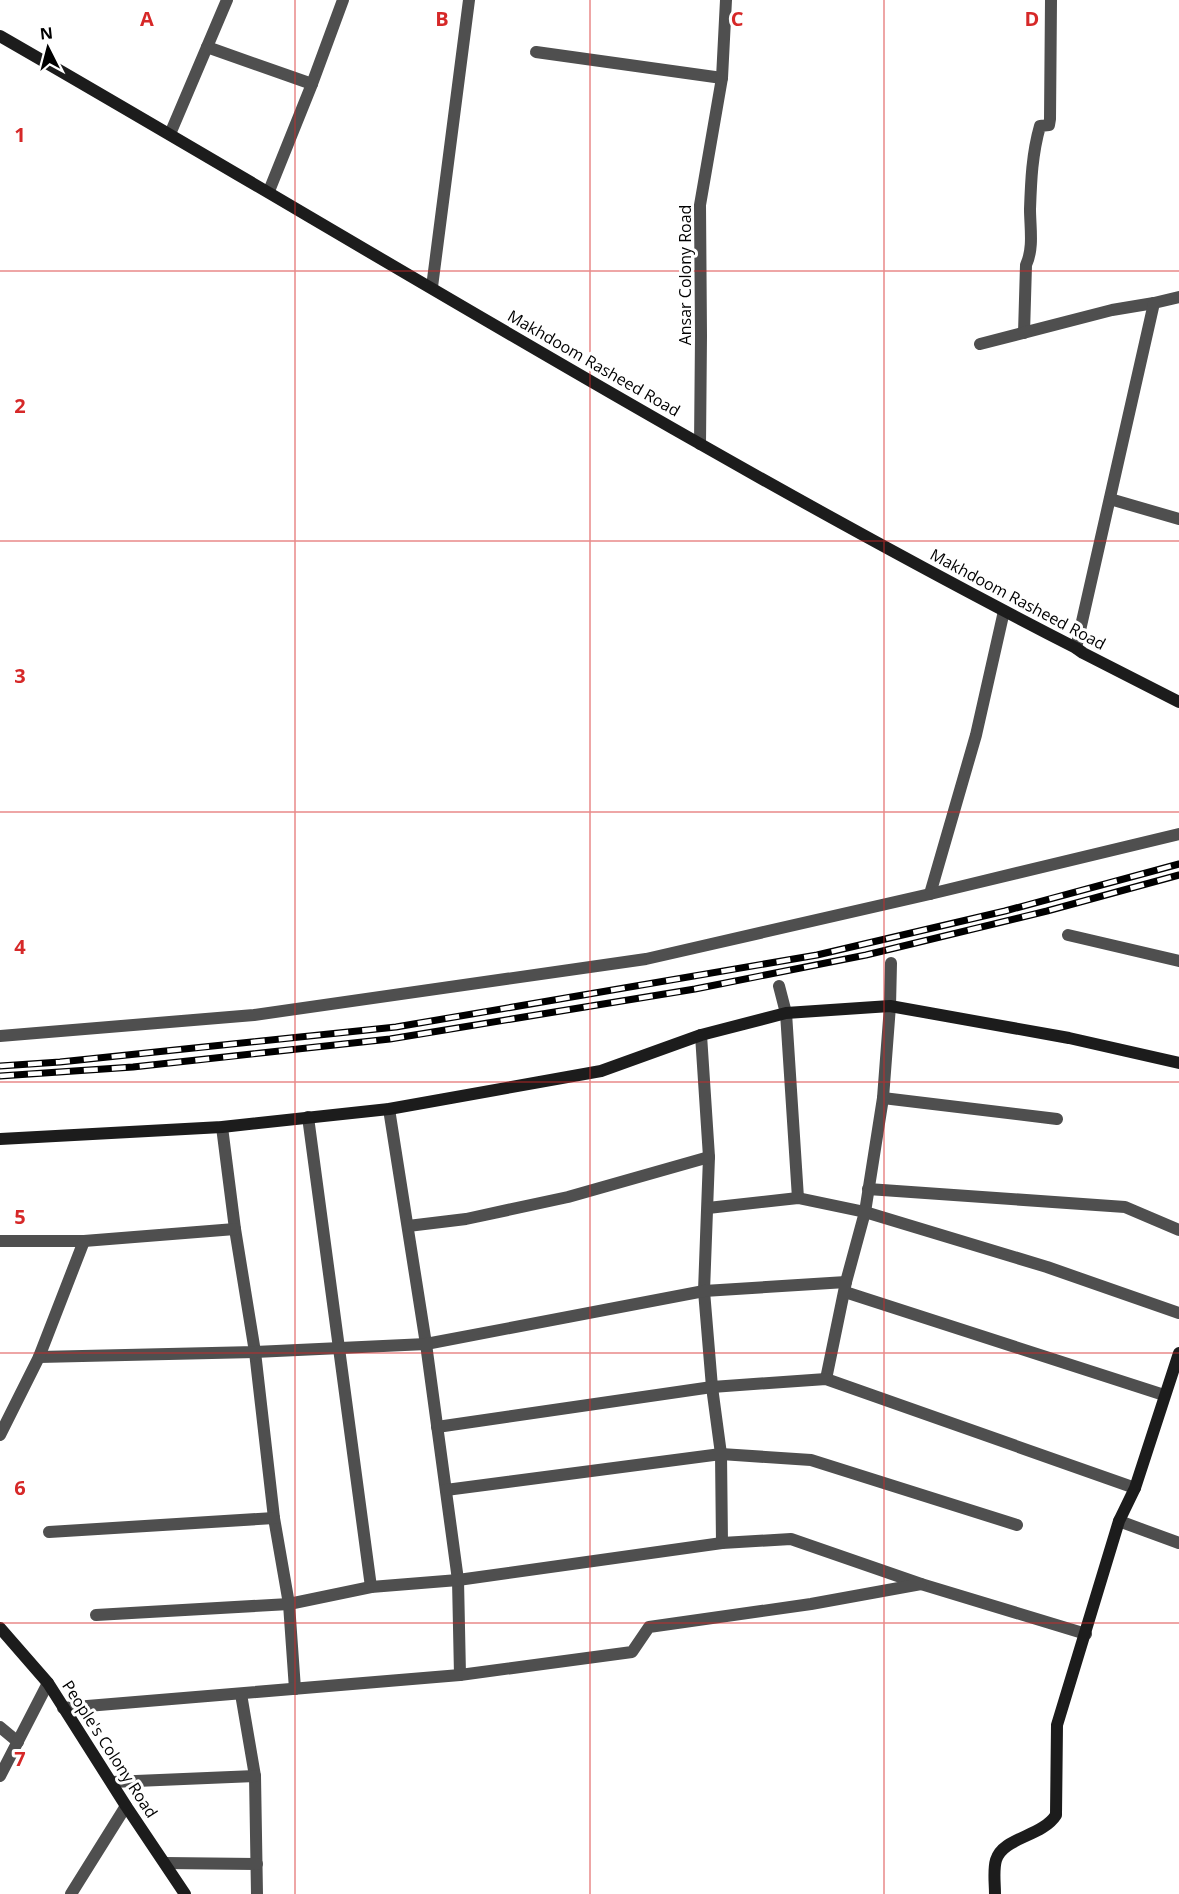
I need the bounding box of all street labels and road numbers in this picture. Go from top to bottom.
street label: Ansar Colony Road [674,205,696,345]
street label: Makhdoom Rasheed Road [504,305,684,421]
street label: Makhdoom Rasheed Road [926,543,1110,655]
street label: People's Colony Road [57,1676,163,1822]

